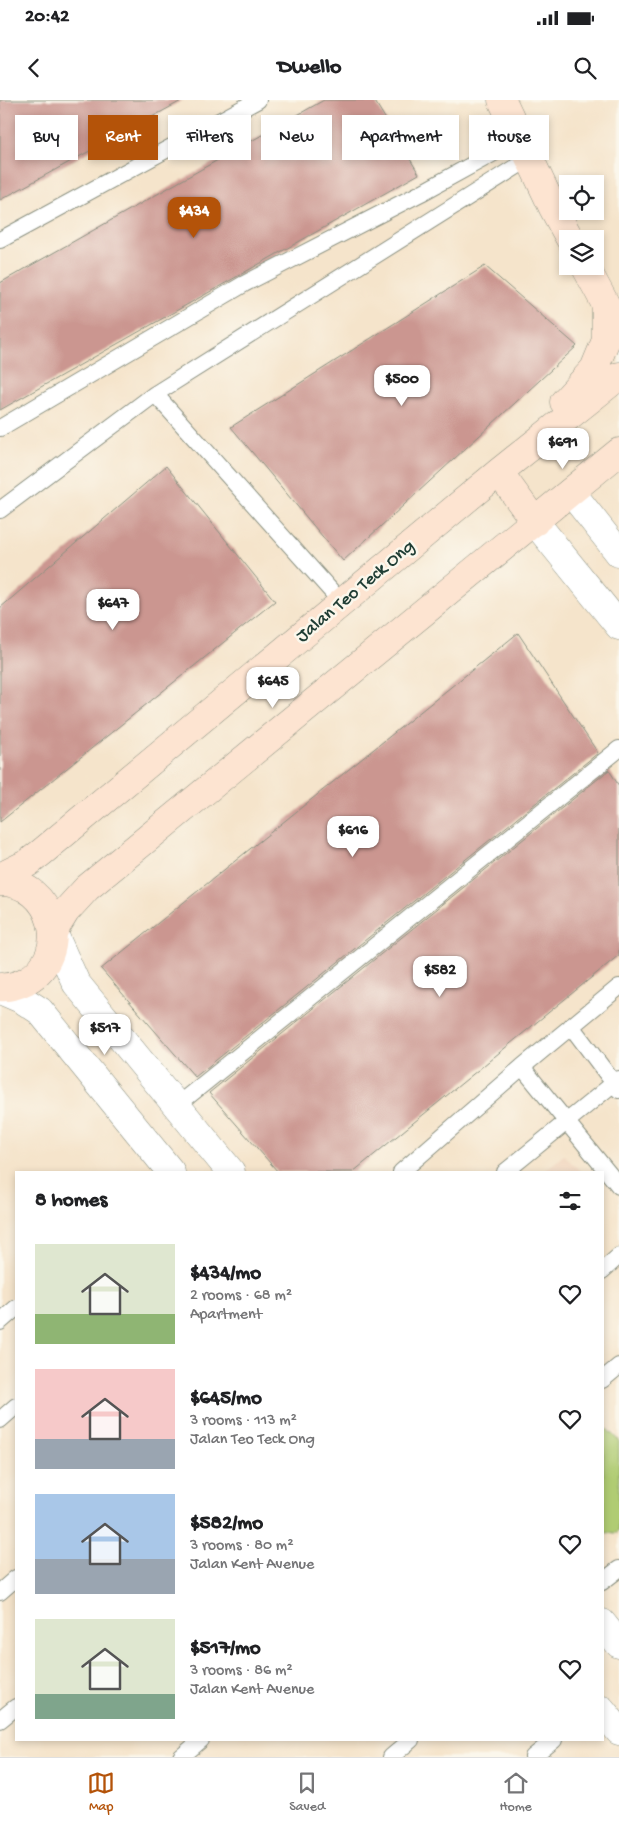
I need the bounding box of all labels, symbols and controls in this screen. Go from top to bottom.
text: 20:42 [25,6,69,29]
icon: back [20,54,48,82]
icon: search [571,54,599,82]
text: Dwello [278,55,341,81]
chip: Buy [15,115,78,160]
chip: Rent [88,115,158,160]
chip: Filters [168,115,251,160]
chip: New [261,115,332,160]
chip: Apartment [342,115,459,160]
chip: House [469,115,549,160]
map controls [559,175,604,275]
button: locate [559,175,604,220]
pin: $434 [164,196,224,239]
text: $434 [179,203,209,222]
button: layers [559,230,604,275]
pin: $500 [372,364,432,407]
text: $500 [385,371,419,390]
pin: $691 [533,428,593,470]
text: $691 [548,434,578,453]
street label: Jalan Teo Teck Ong [292,535,420,648]
pin: $647 [83,588,143,631]
text: $647 [97,595,129,614]
pin: $645 [243,666,303,709]
text: $645 [257,673,289,692]
pin: $616 [323,816,383,858]
text: $616 [338,822,368,841]
pin: $582 [410,956,470,998]
text: $582 [424,962,456,981]
pin: $517 [75,1014,135,1056]
text: $517 [90,1020,120,1039]
icon: filters [556,1187,584,1215]
text: 8 homes [35,1189,107,1214]
text: $434/mo [190,1262,261,1287]
icon: home [75,1264,135,1324]
icon: heart [556,1280,584,1308]
text: 2 rooms · 68 m² [190,1287,292,1306]
text: Apartment [190,1306,262,1325]
text: $645/mo [190,1387,262,1412]
icon: home [75,1389,135,1449]
icon: heart [556,1405,584,1433]
text: 3 rooms · 113 m² [190,1412,297,1431]
text: Jalan Teo Teck Ong [190,1431,315,1450]
text: $582/mo [190,1512,263,1537]
icon: home [75,1514,135,1574]
icon: heart [556,1530,584,1558]
text: 3 rooms · 80 m² [190,1537,294,1556]
text: Jalan Kent Avenue [190,1556,314,1575]
text: $517/mo [190,1637,261,1662]
icon: home [75,1639,135,1699]
icon: heart [556,1655,584,1683]
text: 3 rooms · 86 m² [190,1662,293,1681]
text: Jalan Kent Avenue [190,1681,314,1700]
tab: Map [87,1769,115,1816]
tab: Saved [289,1769,325,1816]
tab: Home [499,1769,532,1816]

